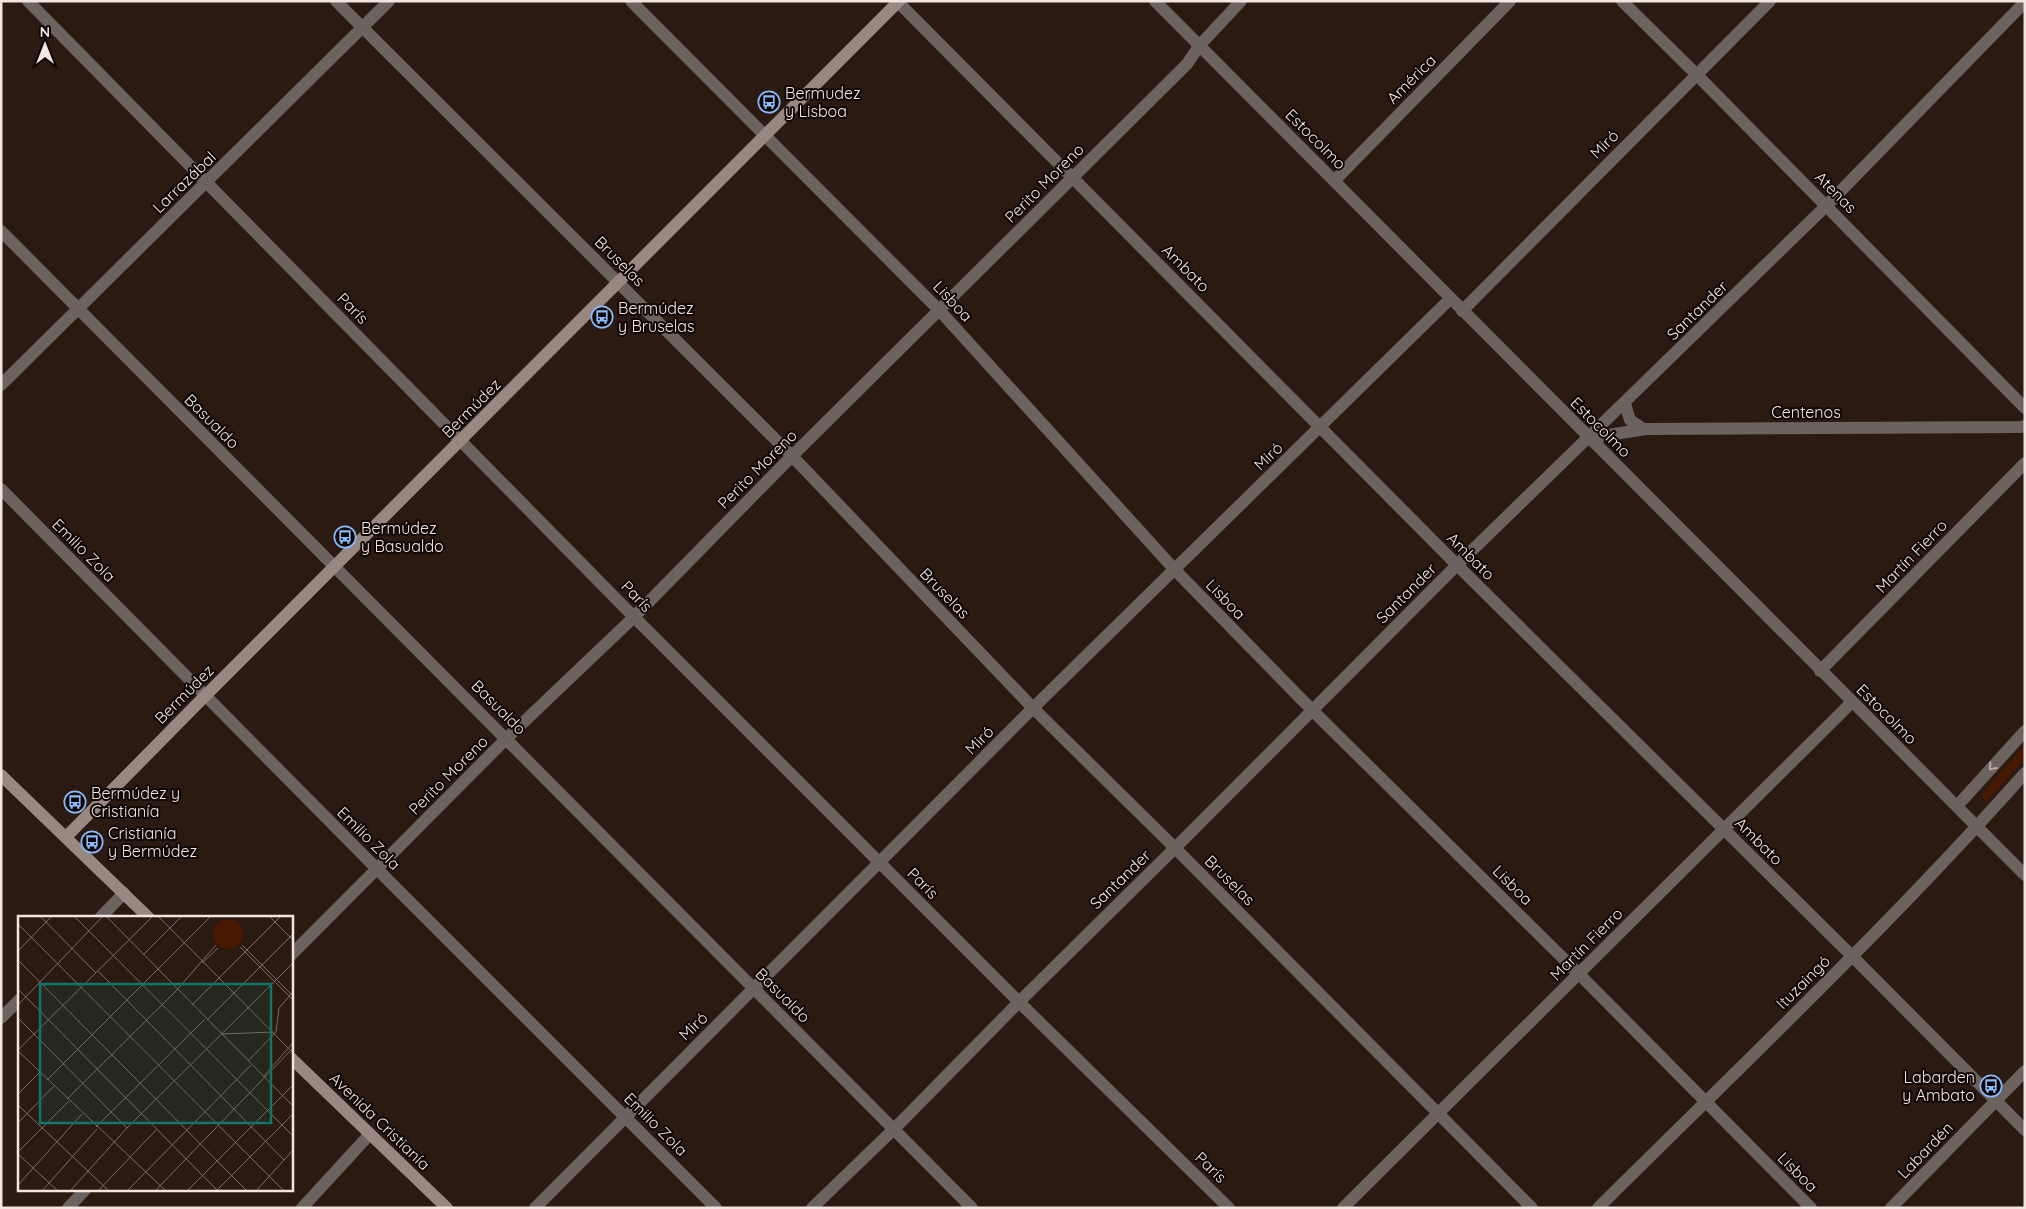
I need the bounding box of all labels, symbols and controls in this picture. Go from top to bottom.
north arrow [20,20,70,70]
text: N [40,23,50,41]
street label: América [1382,50,1440,108]
place label: Bermudez y Lisboa [785,83,861,121]
bus stop icon: Bermudez y Lisboa [757,90,781,114]
street label: Estocolmo [1282,105,1350,173]
street label: Miró [1585,125,1623,163]
street label: Perito Moreno [1000,139,1088,227]
street label: Larrazábal [148,147,220,217]
street label: Atenas [1811,167,1861,217]
street label: Bruselas [591,232,649,290]
street label: Ambato [1158,240,1214,296]
street label: Lisboa [929,276,977,326]
street label: Santander [1662,276,1732,344]
street label: París [333,288,373,328]
place label: Bermúdez y Bruselas [618,298,695,336]
bus stop icon: Bermúdez y Bruselas [590,305,614,329]
street label: Bermúdez [437,374,505,442]
street label: Basualdo [180,389,244,453]
street label: Estocolmo [1567,393,1635,461]
street label: Centenos [1771,402,1841,422]
street label: Perito Moreno [713,425,801,513]
street label: Miró [1249,438,1287,474]
street label: Emilio Zola [48,514,120,586]
street label: Martín Fierro [1871,515,1951,597]
place label: Bermúdez y Basualdo [361,518,444,556]
bus stop icon: Bermúdez y Basualdo [333,525,357,549]
street label: Ambato [1443,528,1499,584]
street label: Santander [1372,559,1440,627]
street label: Bruselas [916,563,974,623]
street label: Lisboa [1202,575,1250,623]
street label: París [617,576,657,616]
street label: Bermúdez [150,660,218,728]
street label: Basualdo [467,675,531,739]
street label: Estocolmo [1853,680,1921,748]
street label: Miró [960,721,998,759]
street label: Perito Moreno [404,731,492,819]
one-way arrow [1989,762,1998,771]
place label: Bermúdez y Cristianía [91,783,180,821]
bus stop icon: Bermúdez y Cristianía [63,790,87,814]
street label: Emilio Zola [333,802,405,874]
street label: Ambato [1731,813,1787,869]
place label: Cristianía y Bermúdez [108,823,197,861]
bus stop icon: Cristianía y Bermúdez [80,830,104,854]
street label: Santander [1085,845,1155,913]
street label: Bruselas [1201,851,1259,909]
street label: Lisboa [1489,861,1537,909]
street label: París [903,863,943,903]
street label: Martín Fierro [1545,903,1627,985]
inset map [18,916,292,1192]
street label: Ituzaingó [1772,951,1834,1013]
street label: Basualdo [751,963,815,1027]
street label: Miró [674,1008,712,1044]
place label: Labarden y Ambato [1902,1067,1975,1105]
street label: Avenida Cristianía [325,1068,435,1174]
bus stop icon: Labarden y Ambato [1979,1074,2003,1098]
street label: Emilio Zola [620,1088,692,1160]
street label: Labardén [1893,1117,1957,1183]
street label: París [1191,1147,1231,1187]
street label: Lisboa [1774,1148,1822,1196]

